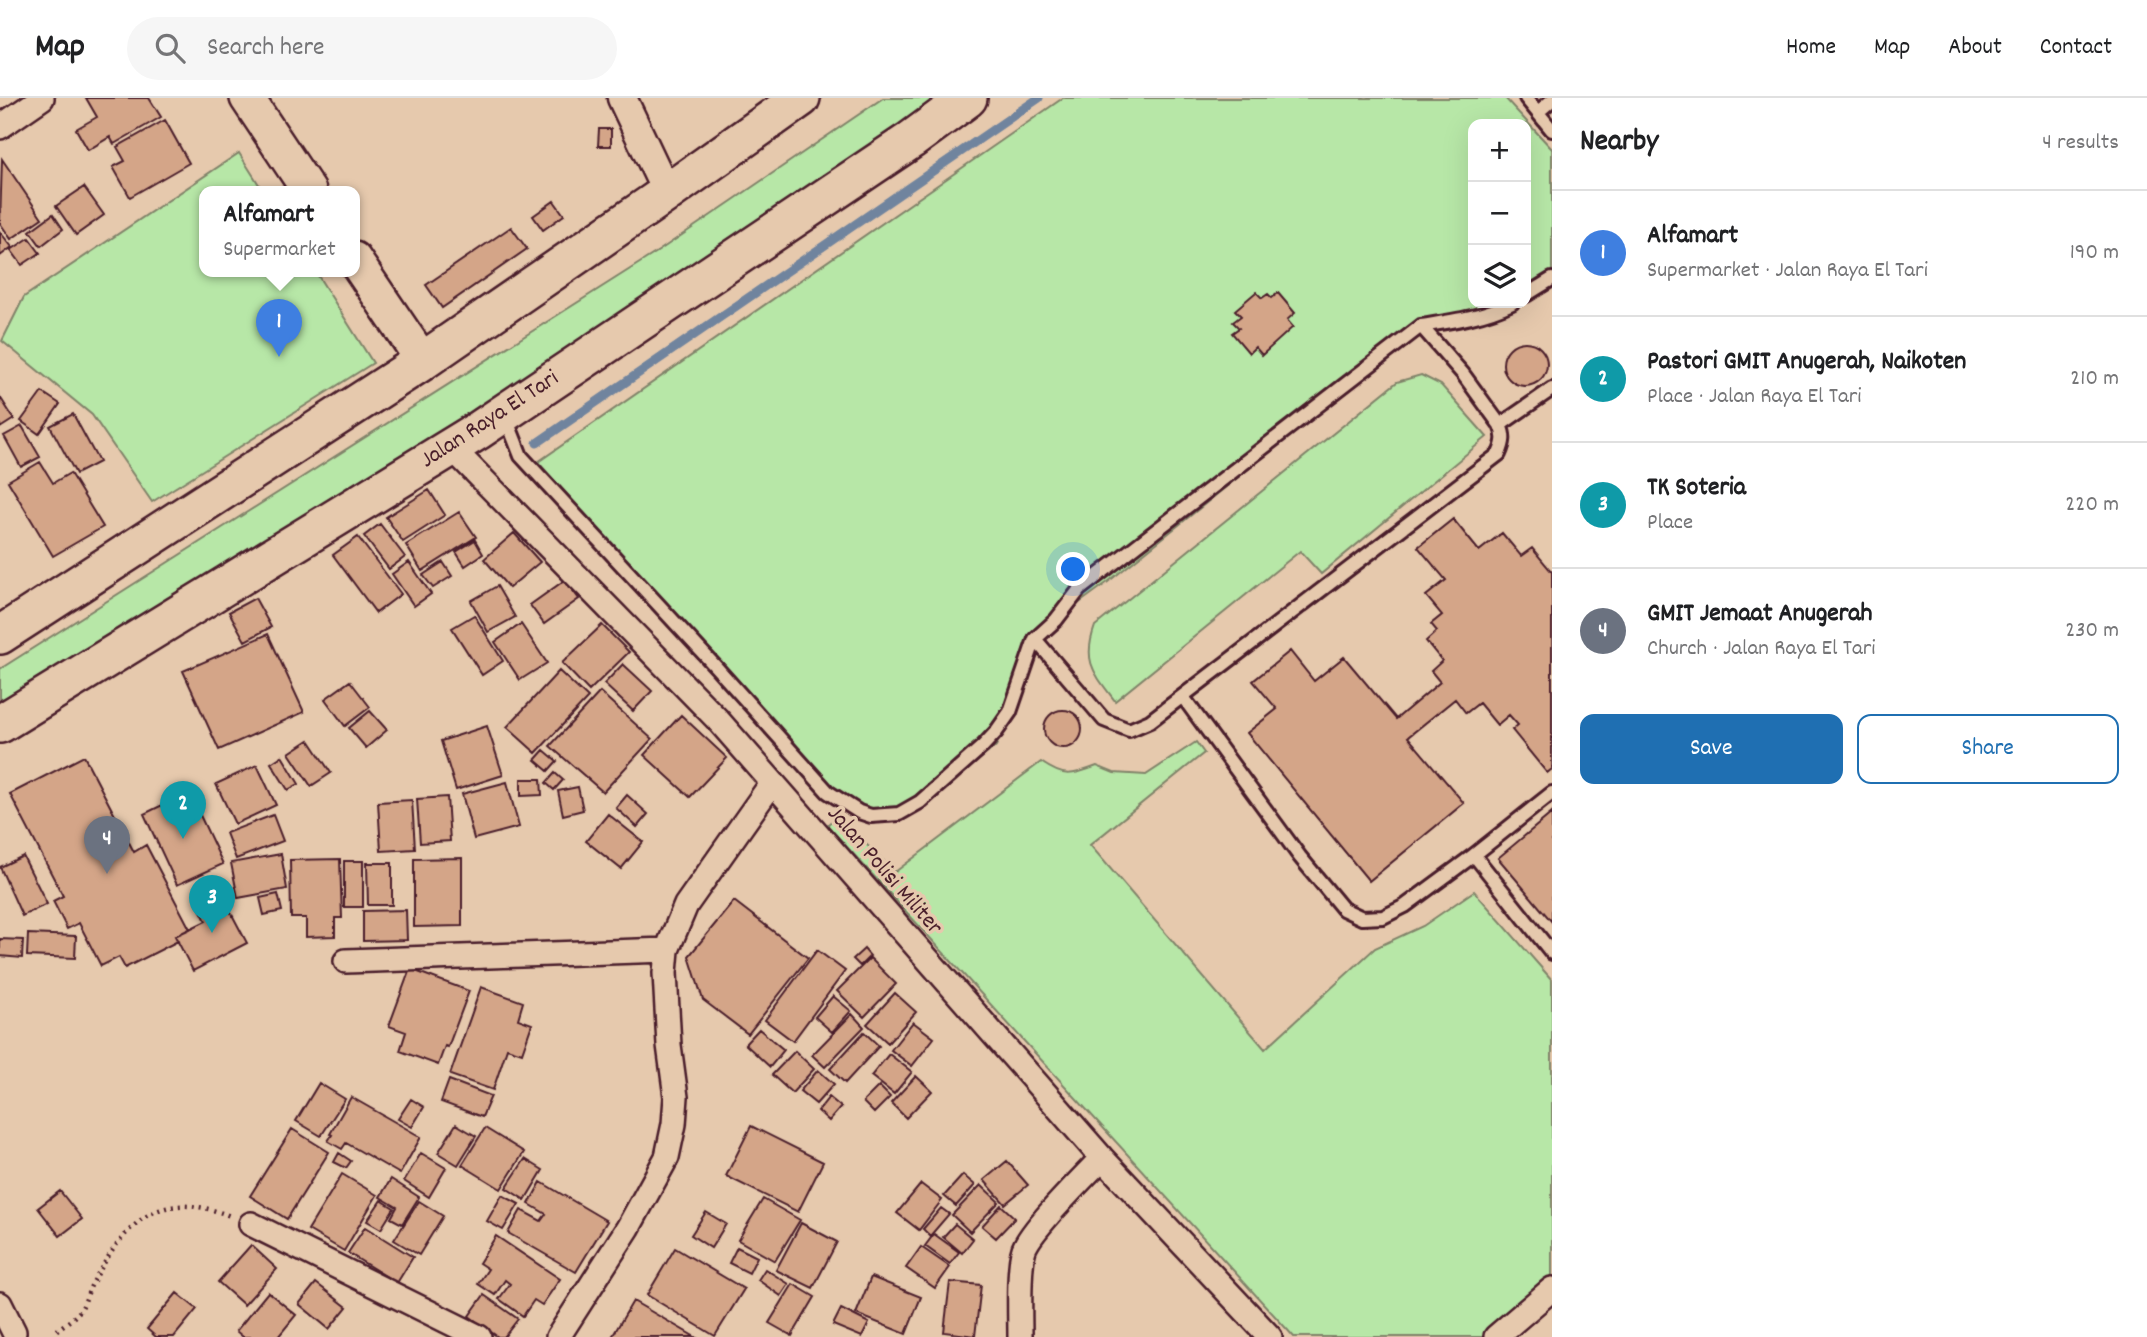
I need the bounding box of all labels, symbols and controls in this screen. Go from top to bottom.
search box [127,17,617,80]
text: Map [35,25,85,72]
icon: search [151,29,189,67]
text: Search here [207,30,325,67]
text: Home [1786,31,1836,65]
text: Map [1874,31,1910,65]
text: About [1948,31,2002,65]
text: Contact [2040,31,2112,65]
map controls [1468,119,1531,308]
button: + [1468,119,1531,182]
text: Nearby [1580,122,1658,165]
text: 4 results [2042,127,2119,160]
button: − [1468,182,1531,245]
popup [199,186,360,277]
text: Alfamart [223,197,314,234]
text: Alfamart [1647,218,1738,255]
text: Supermarket [223,234,336,267]
text: 1 [1600,237,1606,270]
text: 190 m [2070,237,2119,270]
button: layers [1468,245,1531,308]
text: Supermarket · Jalan Raya El Tari [1647,255,1928,288]
pin: 1 [256,299,302,357]
text: Pastori GMIT Anugerah, Naikoten [1647,344,1966,381]
street label: Jalan Raya El Tari [414,362,566,478]
text: 2 [1598,363,1608,396]
text: 210 m [2070,363,2119,396]
text: Place · Jalan Raya El Tari [1647,381,1861,414]
text: TK Soteria [1647,470,1746,507]
text: 3 [1598,489,1608,522]
text: 220 m [2065,489,2119,522]
text: Place [1647,507,1693,540]
your location [1056,552,1090,586]
text: GMIT Jemaat Anugerah [1647,596,1872,633]
text: 4 [1598,615,1608,648]
text: 230 m [2065,615,2119,648]
text: Church · Jalan Raya El Tari [1647,633,1876,666]
button: Save [1580,714,1843,784]
button: Share [1857,714,2119,784]
pin: 2 [160,781,206,839]
street label: Jalan Polisi Militer [818,799,950,943]
pin: 4 [84,816,130,874]
pin: 3 [189,875,235,933]

